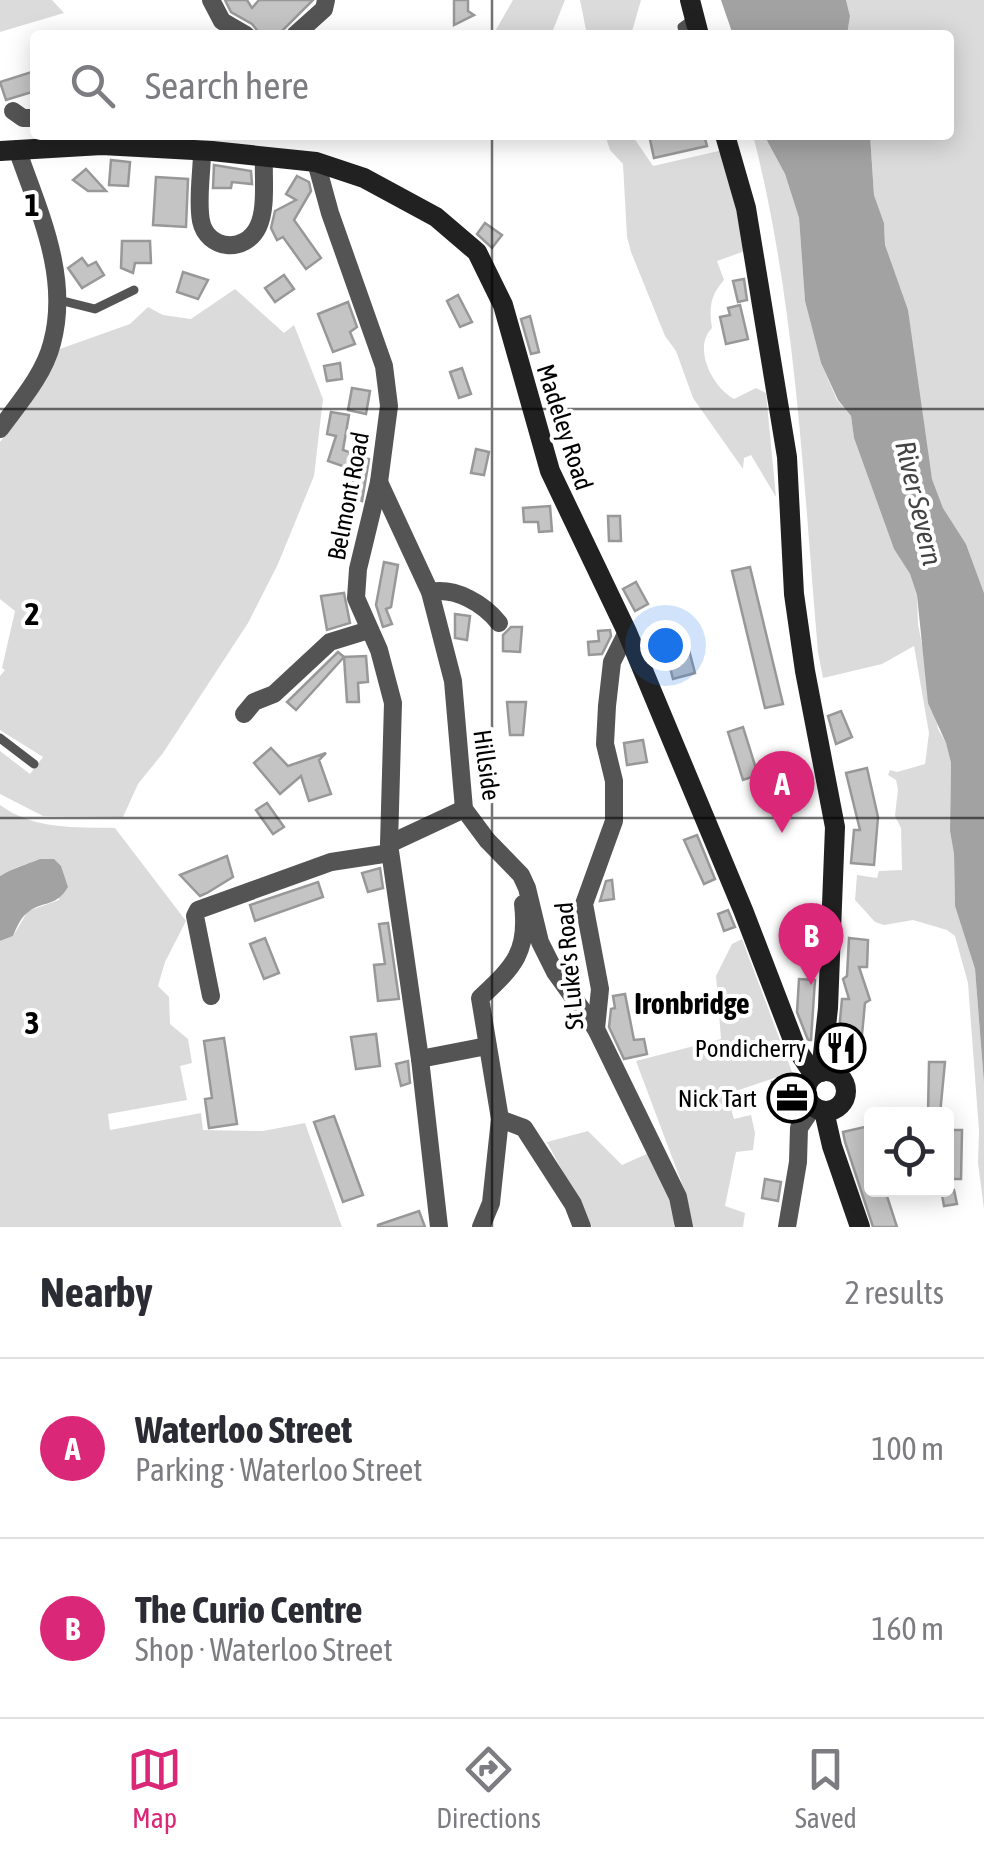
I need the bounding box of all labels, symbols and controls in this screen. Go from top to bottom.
search box [30,30,954,140]
icon: search [65,58,120,113]
text: Search here [145,64,309,107]
text: 1 [24,186,40,223]
street label: Madeley Road [532,361,598,493]
street label: Belmont Road [322,429,374,563]
water label: River Severn [889,438,949,569]
text: 2 [24,595,40,632]
your location [640,620,691,671]
street label: Hillside [468,728,506,802]
pin: A [750,750,814,833]
street label: St Luke's Road [549,901,589,1031]
pin: B [778,902,844,985]
district label: Ironbridge [634,986,750,1020]
text: 3 [24,1004,40,1041]
restaurant icon: Pondicherry [815,1022,867,1074]
place label: Pondicherry [695,1034,806,1062]
office icon: Nick Tart [766,1072,818,1124]
place label: Nick Tart [678,1084,757,1112]
map controls [864,1107,954,1197]
button: locate [864,1107,954,1197]
text: Nearby [40,1268,153,1316]
text: 2 results [845,1274,944,1311]
text: Waterloo Street [135,1408,352,1451]
text: A [65,1430,80,1467]
text: 100 m [871,1430,944,1467]
text: Parking · Waterloo Street [135,1451,423,1488]
text: The Curio Centre [135,1588,362,1631]
text: B [65,1610,80,1647]
text: 160 m [871,1610,944,1647]
text: Shop · Waterloo Street [135,1631,393,1668]
tab: Map [127,1742,182,1834]
tab: Directions [436,1742,541,1834]
tab: Saved [795,1742,857,1834]

